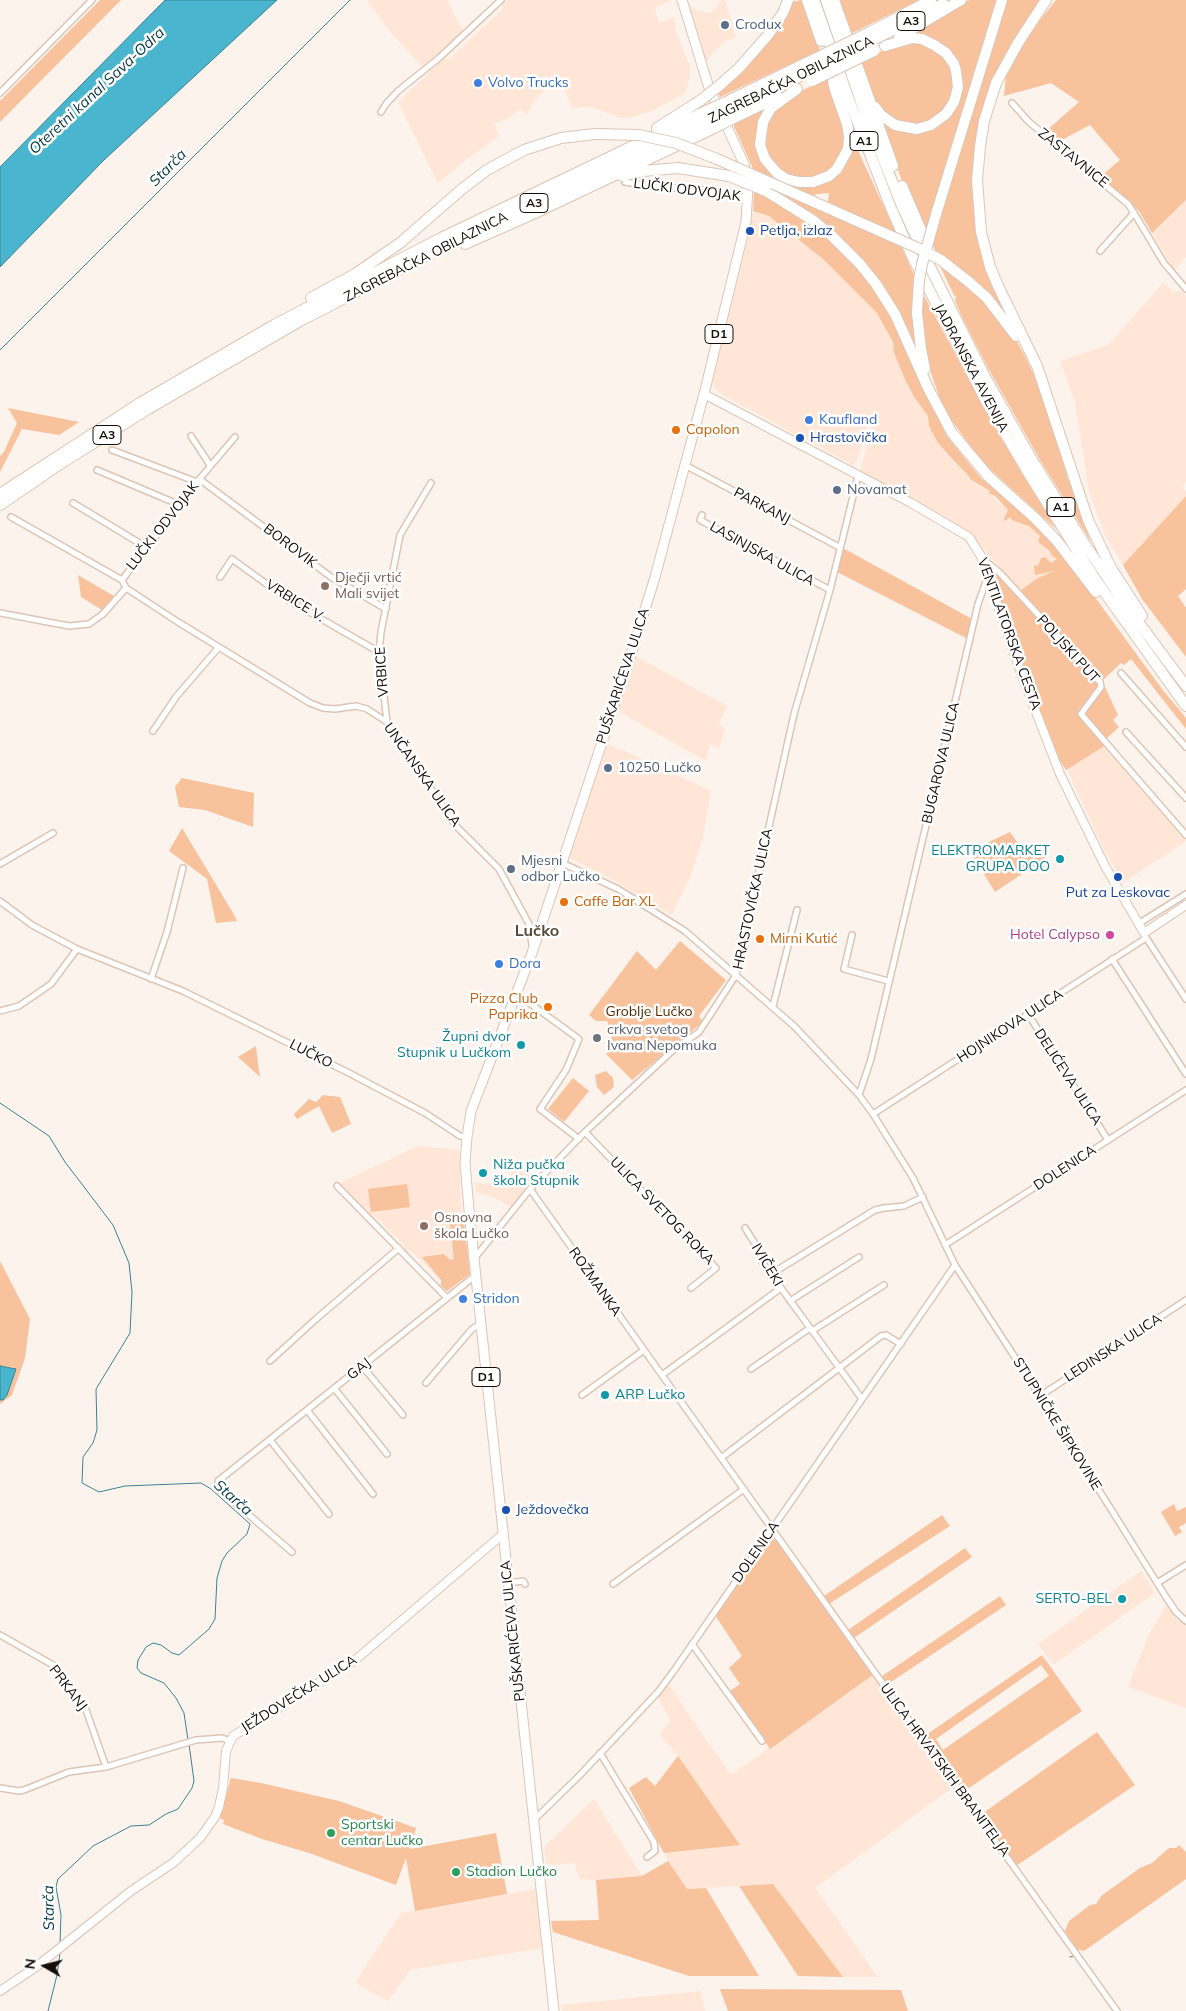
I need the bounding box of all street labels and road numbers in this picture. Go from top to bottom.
road number: A3 [897,12,925,30]
street label: ZAGREBAČKA OBILAZNICA [706,33,876,127]
street label: ZASTAVNICE [1034,125,1112,191]
road number: A1 [850,132,878,150]
street label: LUČKI ODVOJAK [632,175,742,205]
road number: A3 [520,194,548,212]
street label: ZAGREBAČKA OBILAZNICA [341,208,511,306]
street label: JADRANSKA AVENIJA [930,301,1012,435]
road number: D1 [705,324,733,344]
road number: A3 [93,426,121,444]
street label: LUČKI ODVOJAK [123,478,203,574]
street label: PARKANJ [731,484,793,528]
road number: A1 [1047,498,1075,516]
street label: LASINJSKA ULICA [707,518,817,590]
street label: BOROVIK [260,520,320,572]
street label: VENTILATORSKA CESTA [974,556,1044,712]
street label: VRBICE V. [262,576,328,626]
street label: PUŠKARIĆEVA ULICA [593,606,653,746]
street label: POLJSKI PUT [1033,612,1103,686]
street label: VRBICE [372,646,392,698]
street label: BUGAROVA ULICA [919,700,963,826]
street label: UNČANSKA ULICA [380,720,464,830]
street label: HRASTOVIČKA ULICA [730,827,776,971]
street label: HOJNIKOVA ULICA [954,985,1066,1067]
street label: DELIĆEVA ULICA [1031,1026,1105,1128]
street label: LUČKO [287,1036,335,1072]
street label: DOLENICA [1031,1142,1099,1194]
street label: ULICA SVETOG ROKA [606,1154,718,1268]
street label: IVIČEKI [748,1240,786,1290]
street label: ROŽMANKA [565,1244,625,1320]
street label: LEDINSKA ULICA [1061,1310,1165,1386]
street label: GAJ [344,1355,374,1383]
street label: STUPNIČKE ŠIPKOVINE [1009,1355,1105,1493]
road number: D1 [472,1368,500,1386]
street label: DOLENICA [729,1518,783,1586]
street label: PUŠKARIĆEVA ULICA [497,1560,529,1702]
street label: JEŽDOVEČKA ULICA [238,1652,360,1736]
street label: PRKANJ [45,1662,91,1714]
street label: ULICA HRVATSKIH BRANITELJA [876,1680,1014,1860]

